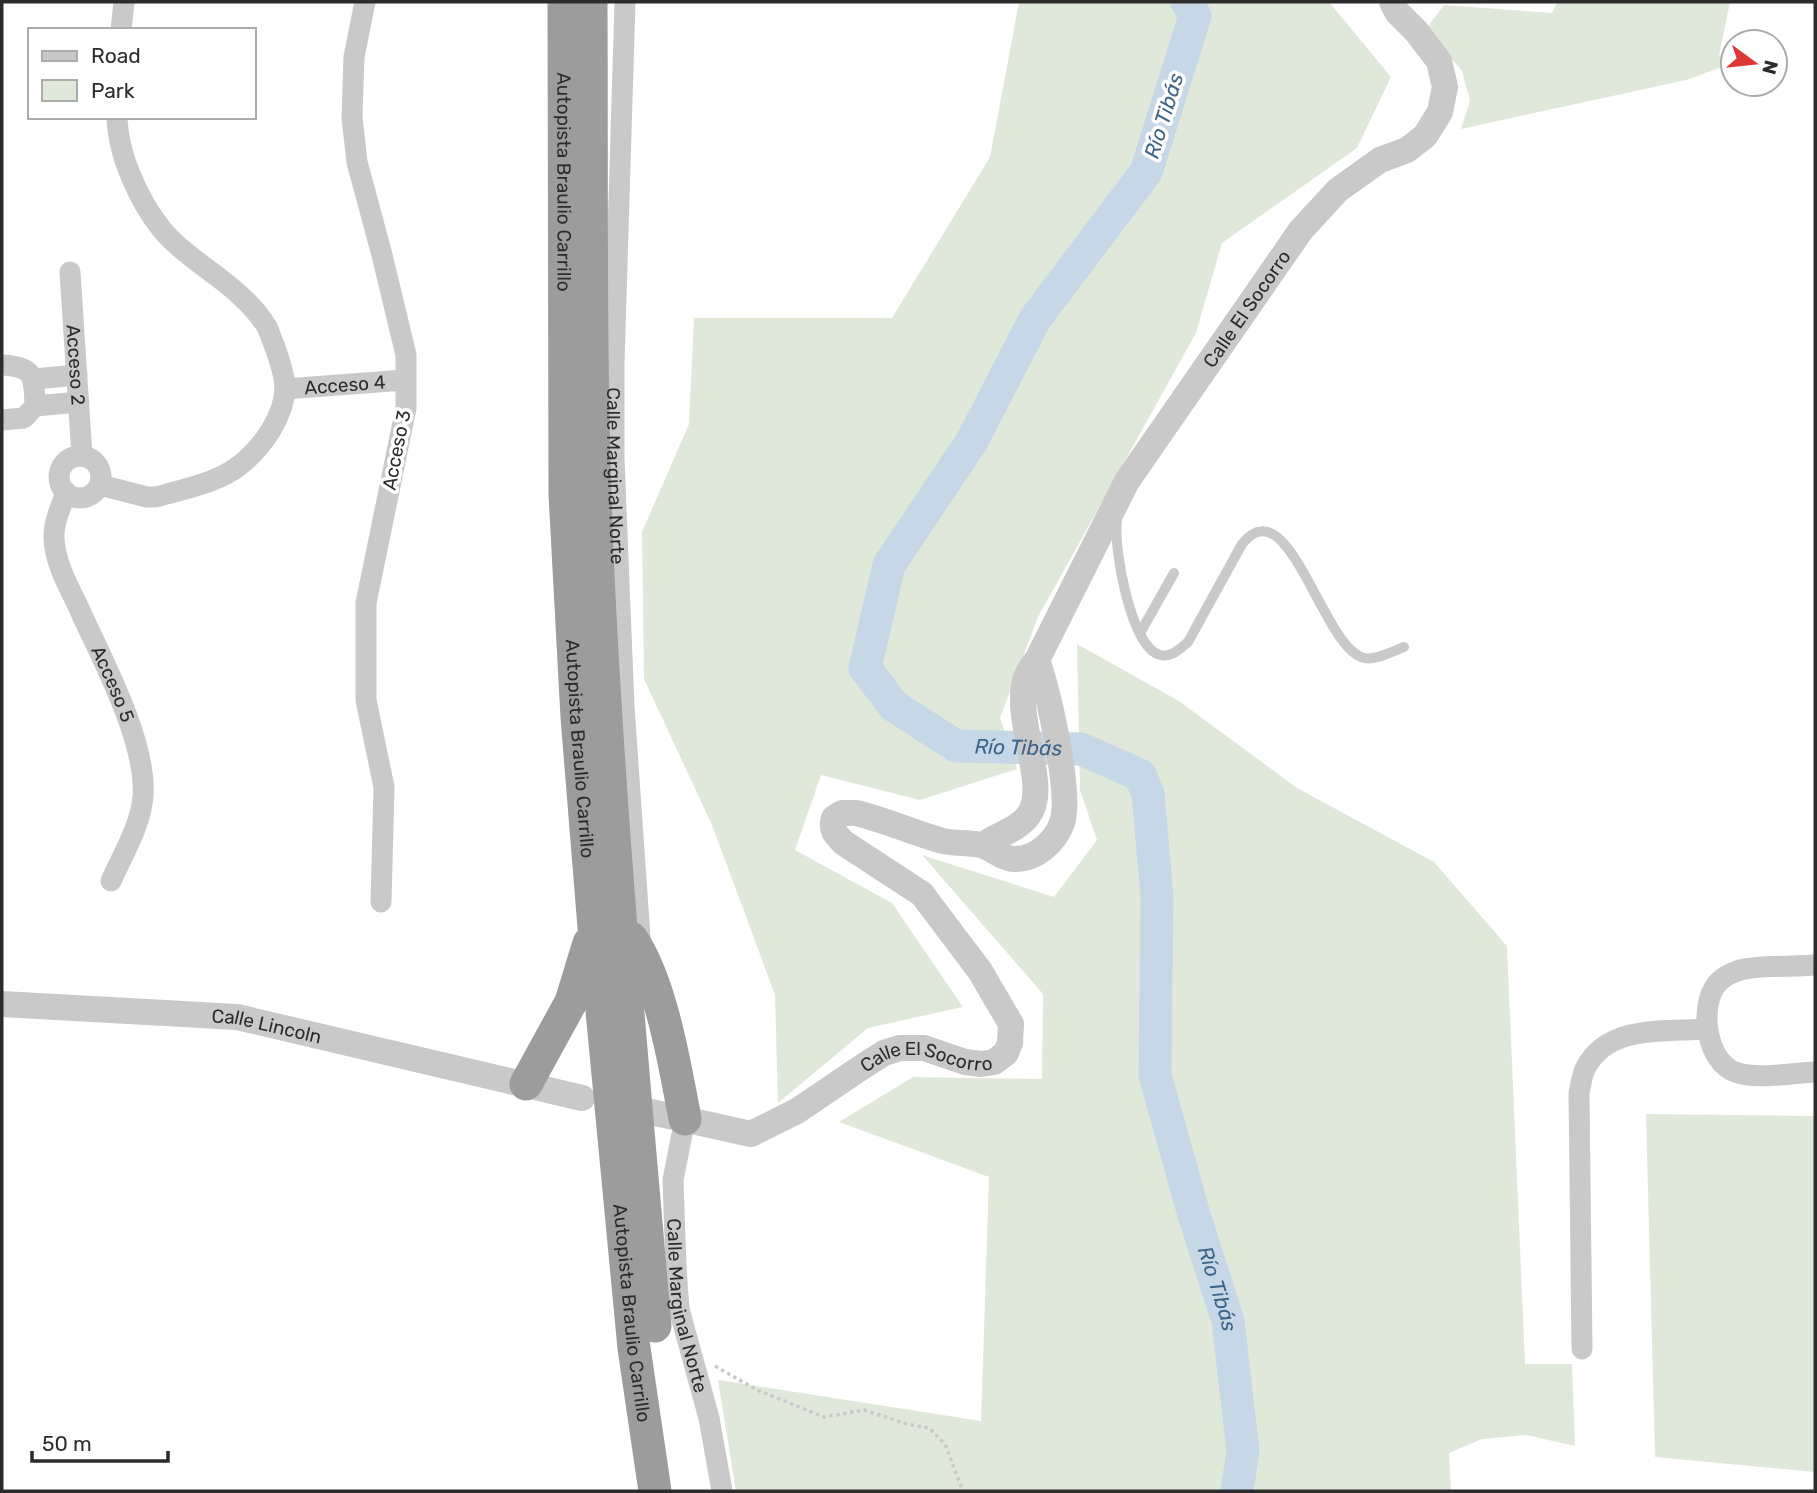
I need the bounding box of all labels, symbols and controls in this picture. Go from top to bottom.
legend [28,28,256,119]
north arrow [1719,28,1789,98]
text: Road [91,43,141,68]
text: N [1757,58,1783,77]
water label: Río Tibás [1139,70,1188,162]
street label: Autopista Braulio Carrillo [552,72,576,292]
text: Park [91,78,135,103]
street label: Calle El Socorro [1198,246,1296,372]
street label: Acceso 2 [61,324,90,406]
street label: Acceso 4 [303,370,386,400]
street label: Calle Marginal Norte [602,387,629,565]
street label: Acceso 3 [377,408,415,492]
street label: Autopista Braulio Carrillo [561,638,599,859]
street label: Acceso 5 [86,642,139,725]
water label: Río Tibás [974,733,1063,761]
street label: Calle Lincoln [211,1005,324,1048]
street label: Calle El Socorro [856,1037,994,1077]
street label: Autopista Braulio Carrillo [608,1203,656,1424]
street label: Calle Marginal Norte [662,1218,712,1395]
water label: Río Tibás [1193,1243,1242,1333]
scale bar [32,1420,168,1464]
text: 50 m [42,1431,92,1456]

